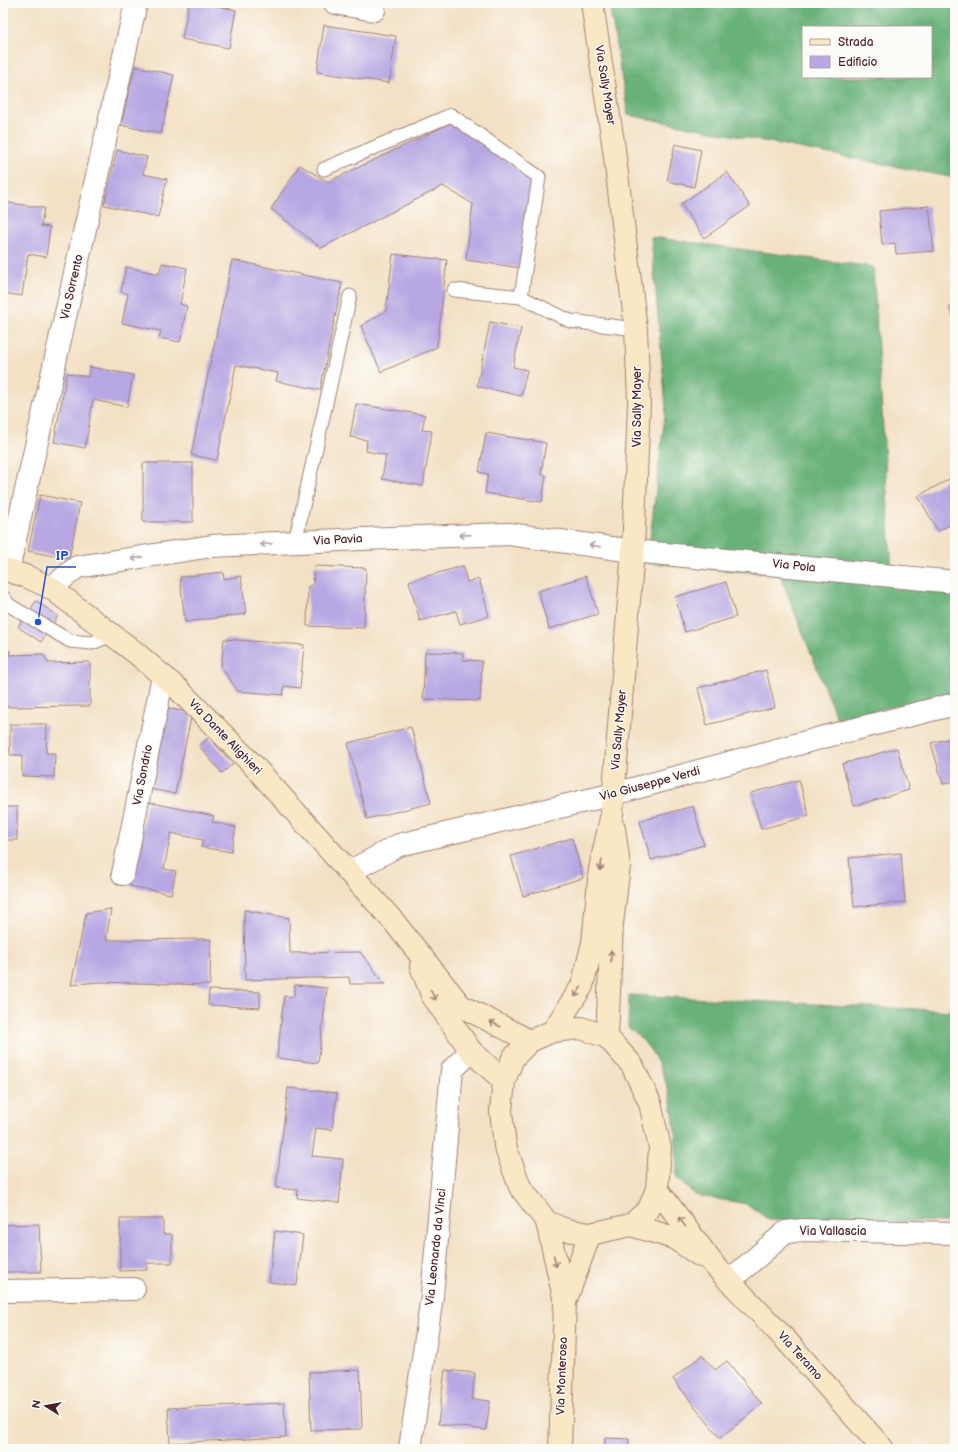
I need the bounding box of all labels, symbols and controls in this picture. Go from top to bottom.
legend [802,26,932,78]
text: Strada [838,35,874,50]
street label: Via Sally Mayer [591,44,619,127]
text: Edificio [838,55,878,70]
street label: Via Sorrento [57,253,87,321]
street label: Via Sally Mayer [630,366,645,447]
street label: Via Pavia [313,531,363,549]
one-way arrow [459,532,472,539]
one-way arrow [260,540,273,547]
callout: IP [47,542,76,567]
one-way arrow [589,542,602,550]
text: IP [56,548,69,564]
one-way arrow [130,554,143,562]
street label: Via Pola [772,556,817,576]
street label: Via Sally Mayer [608,689,630,771]
street label: Via Dante Alighieri [185,696,265,778]
street label: Via Sondrio [130,743,156,807]
street label: Via Giuseppe Verdi [598,763,702,805]
one-way arrow [597,858,605,871]
one-way arrow [607,950,614,963]
one-way arrow [574,986,582,998]
one-way arrow [430,989,437,1001]
one-way arrow [489,1019,501,1027]
street label: Via Leonardo da Vinci [422,1187,450,1306]
one-way arrow [678,1217,686,1228]
street label: Via Vallascia [799,1224,867,1239]
one-way arrow [552,1254,560,1267]
street label: Via Teramo [774,1328,826,1384]
street label: Via Monterosa [553,1336,571,1415]
north arrow [26,1386,66,1426]
text: N [30,1399,44,1409]

